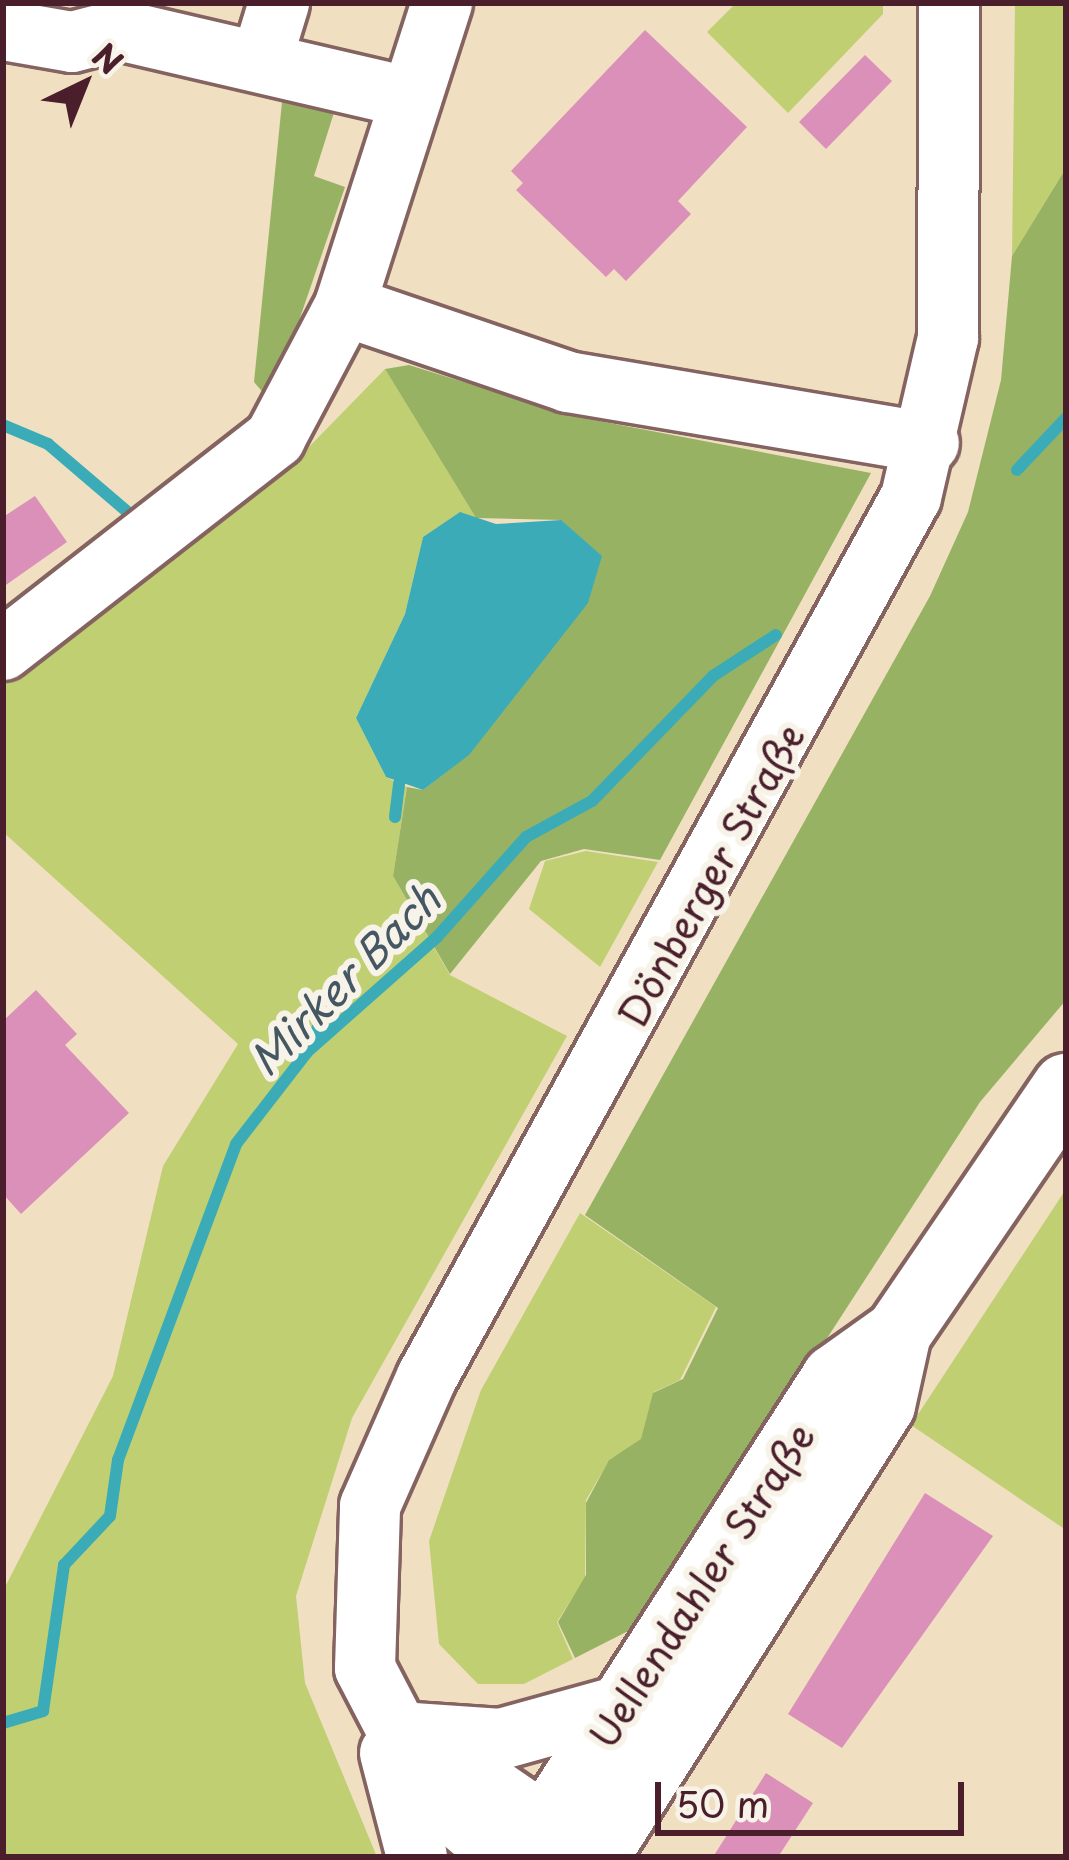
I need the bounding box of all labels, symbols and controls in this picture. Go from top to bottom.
north arrow [24,24,144,144]
text: N [82,30,135,85]
street label: Dönberger Straße [607,714,813,1036]
water label: Mirker Bach [238,873,450,1085]
street label: Uellendahler Straße [578,1414,824,1756]
scale bar [661,1758,970,1832]
text: 50 m [676,1776,769,1830]

